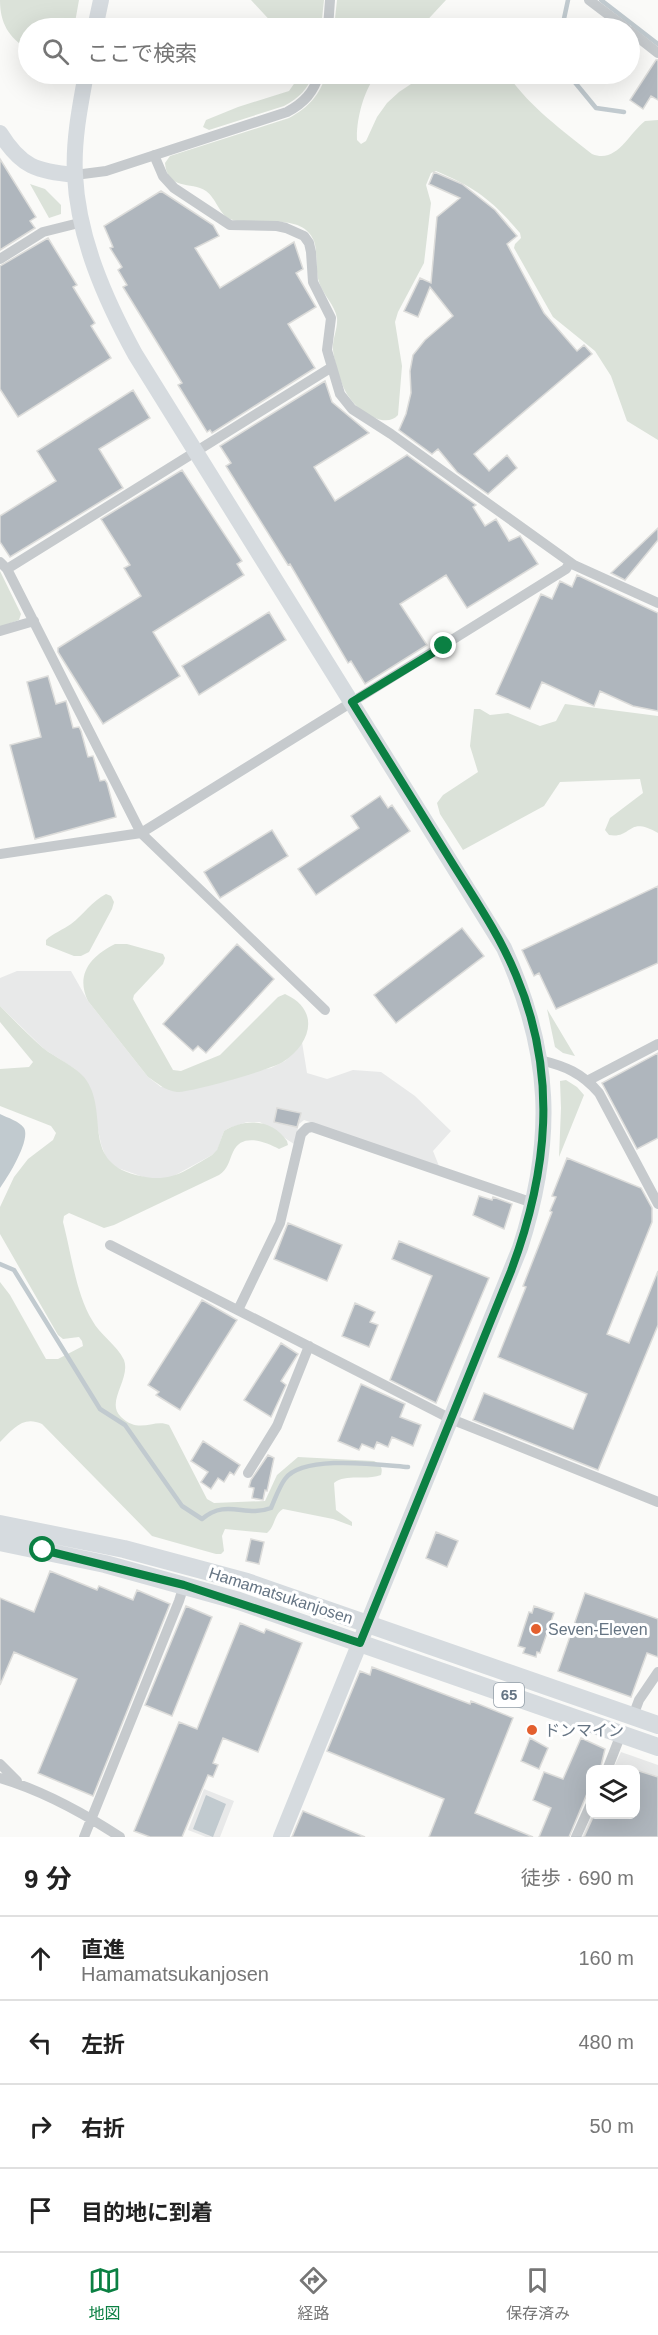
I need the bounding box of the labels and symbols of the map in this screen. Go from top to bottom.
route end [430,632,456,658]
route start [29,1536,55,1562]
street label: Hamamatsukanjosen [207,1564,355,1627]
place label: Seven-Eleven [548,1621,648,1638]
marker: Seven-Eleven [529,1622,543,1636]
road number: 65 [494,1683,524,1707]
place label: ドンマイン [544,1722,624,1739]
marker: ドンマイン [525,1723,539,1737]

